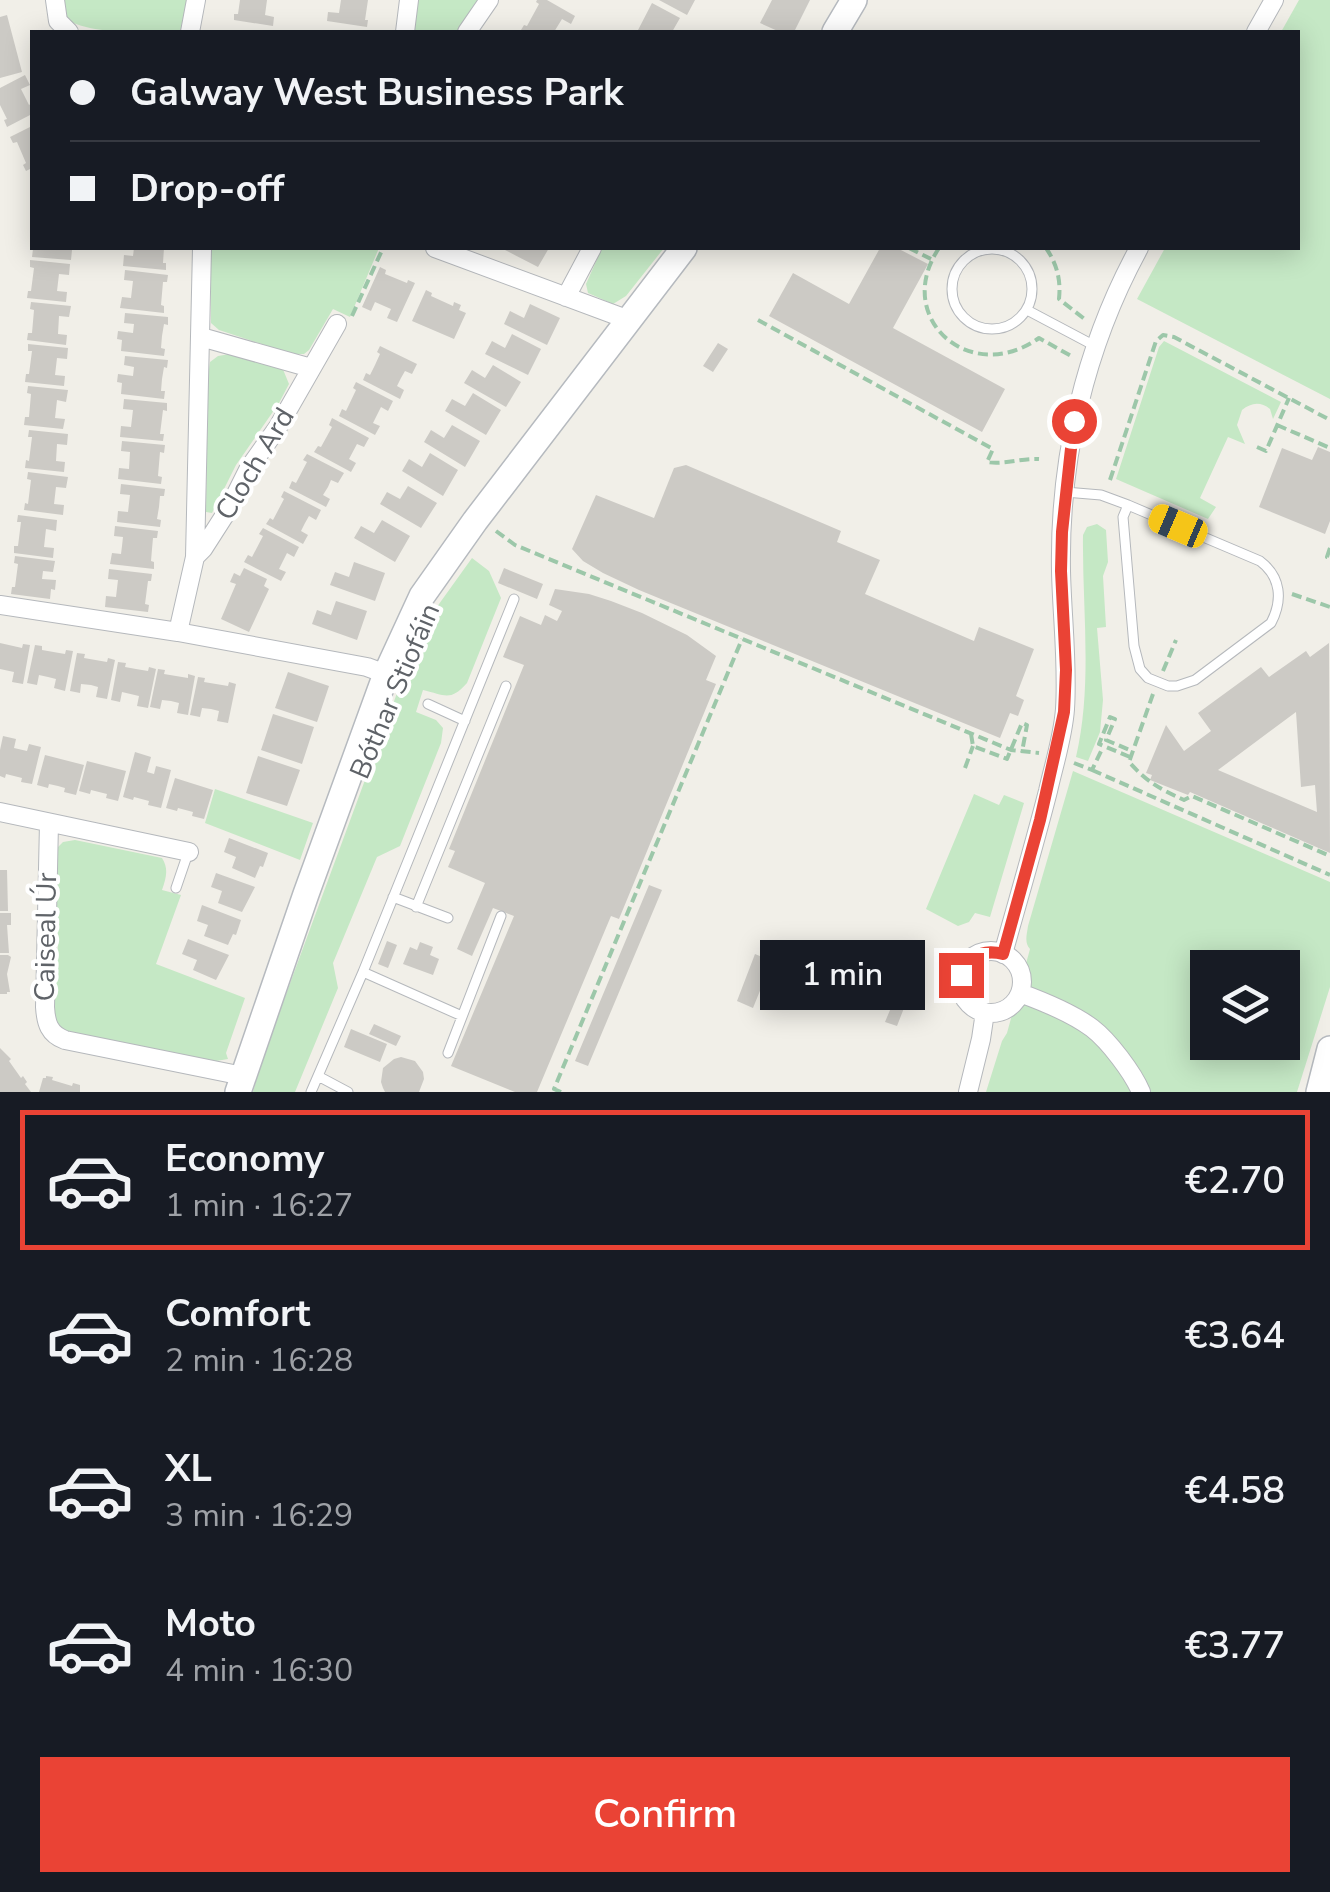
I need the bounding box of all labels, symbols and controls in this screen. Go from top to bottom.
text: Galway West Business Park [130,67,623,118]
text: Drop-off [130,163,284,214]
route start [1052,399,1097,444]
street label: Cloch Ard [206,401,304,527]
car [1145,500,1211,552]
street label: Bóthar Stiofáin [341,597,449,785]
street label: Caiseal Úr [26,872,66,1002]
callout: 1 min [761,940,926,1010]
map controls [1190,950,1300,1060]
button: layers [1190,950,1300,1060]
text: 1 min [802,953,883,996]
route end [939,953,984,998]
text: Economy [165,1133,324,1184]
icon: car [45,1135,135,1225]
text: €2.70 [1185,1155,1285,1206]
text: 1 min · 16:27 [165,1184,353,1227]
text: Comfort [165,1288,310,1339]
icon: car [45,1290,135,1380]
text: €3.64 [1185,1310,1285,1361]
text: 2 min · 16:28 [165,1339,353,1382]
text: XL [165,1443,212,1494]
icon: car [45,1445,135,1535]
text: €4.58 [1185,1465,1285,1516]
text: 3 min · 16:29 [165,1494,353,1537]
text: Moto [165,1598,256,1649]
icon: car [45,1600,135,1690]
text: €3.77 [1185,1620,1285,1671]
text: 4 min · 16:30 [165,1649,353,1692]
button: Confirm [40,1757,1290,1872]

